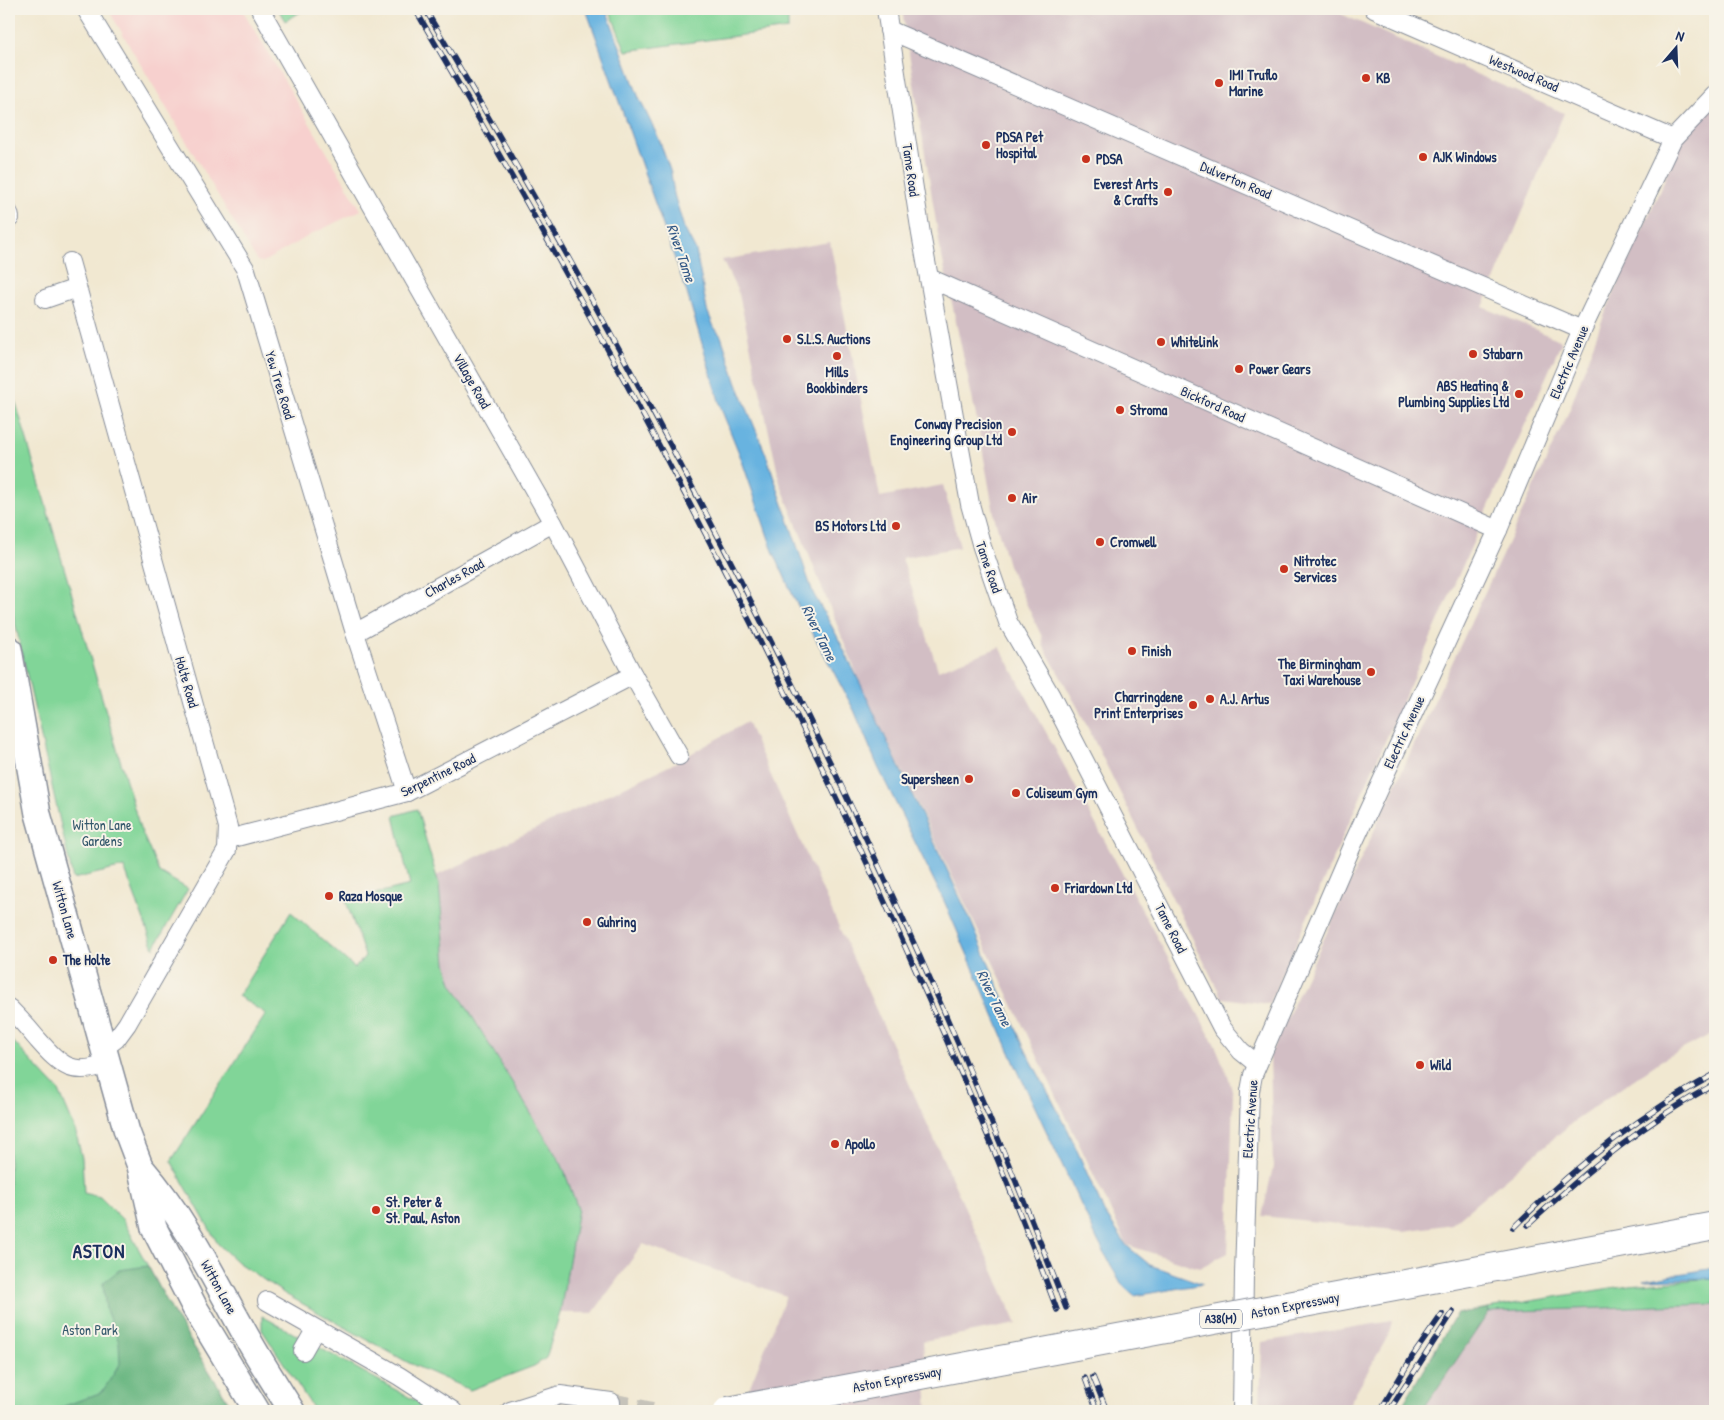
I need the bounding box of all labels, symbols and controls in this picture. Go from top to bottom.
north arrow [1652,22,1702,72]
text: N [1674,25,1688,46]
street label: Westwood Road [1487,49,1562,96]
place label: IMI Truflo Marine [1229,65,1278,100]
place label: KB [1376,68,1390,87]
marker: KB [1360,72,1372,84]
marker: IMI Truflo Marine [1213,77,1225,89]
place label: PDSA Pet Hospital [996,127,1044,164]
marker: PDSA Pet Hospital [980,139,992,151]
street label: Tame Road [898,142,925,198]
place label: AJK Windows [1433,147,1497,166]
place label: PDSA [1096,149,1123,168]
marker: AJK Windows [1417,151,1429,163]
marker: PDSA [1080,153,1092,165]
street label: Dulverton Road [1198,156,1275,203]
place label: Everest Arts & Crafts [1094,174,1159,209]
marker: Everest Arts & Crafts [1162,186,1174,198]
water label: River Tame [662,221,702,286]
street label: Electric Avenue [1544,322,1593,402]
place label: S.L.S. Auctions [797,329,871,348]
place label: Whitelink [1171,332,1218,351]
marker: S.L.S. Auctions [781,333,793,345]
marker: Whitelink [1155,336,1167,348]
place label: Stabarn [1483,344,1523,363]
street label: Yew Tree Road [261,348,300,422]
marker: Stabarn [1467,348,1479,360]
street label: Village Road [448,350,496,413]
marker: Mills Bookbinders [831,350,843,362]
place label: Power Gears [1249,359,1311,378]
place label: Mills Bookbinders [806,362,868,397]
marker: Power Gears [1233,363,1245,375]
place label: ABS Heating & Plumbing Supplies Ltd [1398,376,1510,413]
street label: Bickford Road [1178,381,1249,427]
marker: ABS Heating & Plumbing Supplies Ltd [1513,388,1525,400]
place label: Stroma [1130,400,1168,419]
marker: Stroma [1114,404,1126,416]
place label: Conway Precision Engineering Group Ltd [890,414,1003,451]
marker: Conway Precision Engineering Group Ltd [1006,426,1018,438]
place label: Air [1022,488,1038,507]
marker: Air [1006,492,1018,504]
place label: BS Motors Ltd [815,516,887,535]
marker: BS Motors Ltd [890,520,902,532]
place label: Cromwell [1110,532,1157,551]
marker: Cromwell [1094,536,1106,548]
street label: Tame Road [972,539,1007,596]
place label: Nitrotec Services [1294,551,1337,586]
street label: Charles Road [421,553,487,602]
marker: Nitrotec Services [1278,563,1290,575]
water label: River Tame [797,601,843,665]
place label: Finish [1141,641,1171,660]
marker: Finish [1126,645,1138,657]
street label: Holte Road [171,654,204,710]
place label: The Birmingham Taxi Warehouse [1277,654,1361,689]
marker: The Birmingham Taxi Warehouse [1365,666,1377,678]
place label: Charringdene Print Enterprises [1094,687,1184,724]
place label: A.J. Artus [1220,689,1270,708]
street label: Electric Avenue [1378,692,1429,771]
marker: A.J. Artus [1204,693,1216,705]
marker: Charringdene Print Enterprises [1187,699,1199,711]
street label: Serpentine Road [397,748,479,802]
place label: Supersheen [901,769,959,790]
marker: Supersheen [963,773,975,785]
place label: Coliseum Gym [1026,783,1098,804]
marker: Coliseum Gym [1010,787,1022,799]
park label: Witton Lane Gardens [72,815,132,850]
place label: Friardown Ltd [1064,878,1133,897]
street label: Witton Lane [48,879,83,941]
marker: Friardown Ltd [1049,882,1061,894]
place label: Raza Mosque [339,886,403,907]
marker: Raza Mosque [323,890,335,902]
street label: Tame Road [1151,900,1192,956]
place label: Guhring [597,912,636,933]
marker: Guhring [581,916,593,928]
place label: The Holte [62,950,111,969]
marker: The Holte [47,954,59,966]
water label: River Tame [972,966,1018,1030]
place label: Wild [1430,1055,1451,1074]
marker: Wild [1414,1059,1426,1071]
street label: Electric Avenue [1237,1079,1262,1159]
place label: Apollo [845,1134,875,1155]
marker: Apollo [829,1138,841,1150]
place label: St. Peter & St. Paul, Aston [386,1192,460,1227]
marker: St. Peter & St. Paul, Aston [370,1204,382,1216]
district label: ASTON [73,1238,125,1264]
street label: Witton Lane [197,1256,242,1318]
street label: Aston Expressway [1249,1287,1341,1323]
road number: A38(M) [1200,1310,1242,1328]
park label: Aston Park [62,1320,118,1339]
street label: Aston Expressway [851,1361,943,1397]

